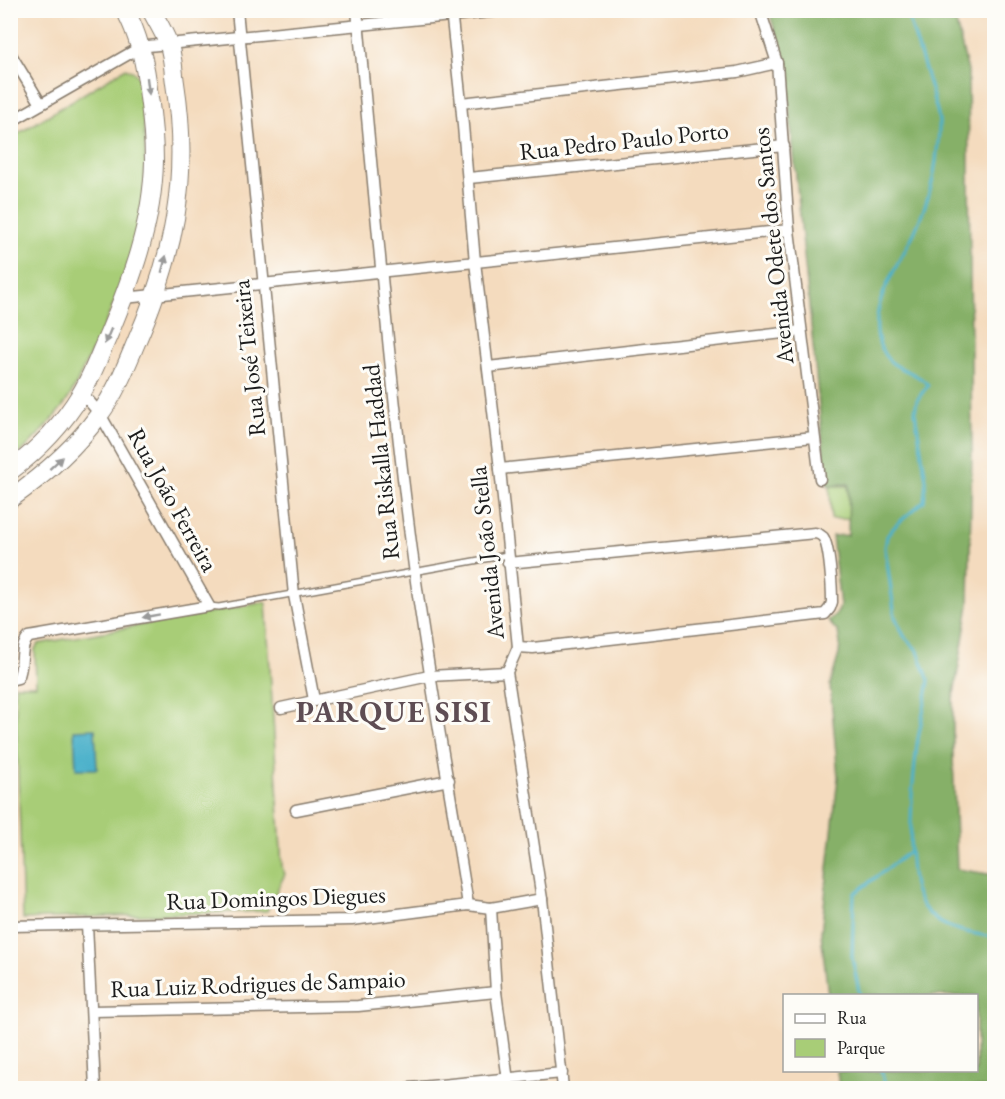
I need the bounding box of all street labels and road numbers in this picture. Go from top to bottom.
street label: Rua Pedro Paulo Porto [518,114,730,167]
street label: Avenida Odete dos Santos [745,126,800,367]
street label: Rua José Teixeira [225,278,272,438]
street label: Rua Riskalla Haddad [355,362,406,561]
street label: Rua João Ferreira [121,422,226,577]
street label: Avenida João Stella [462,464,511,642]
street label: Rua Domingos Diegues [166,878,386,917]
street label: Rua Luiz Rodrigues de Sampaio [110,963,406,1004]

